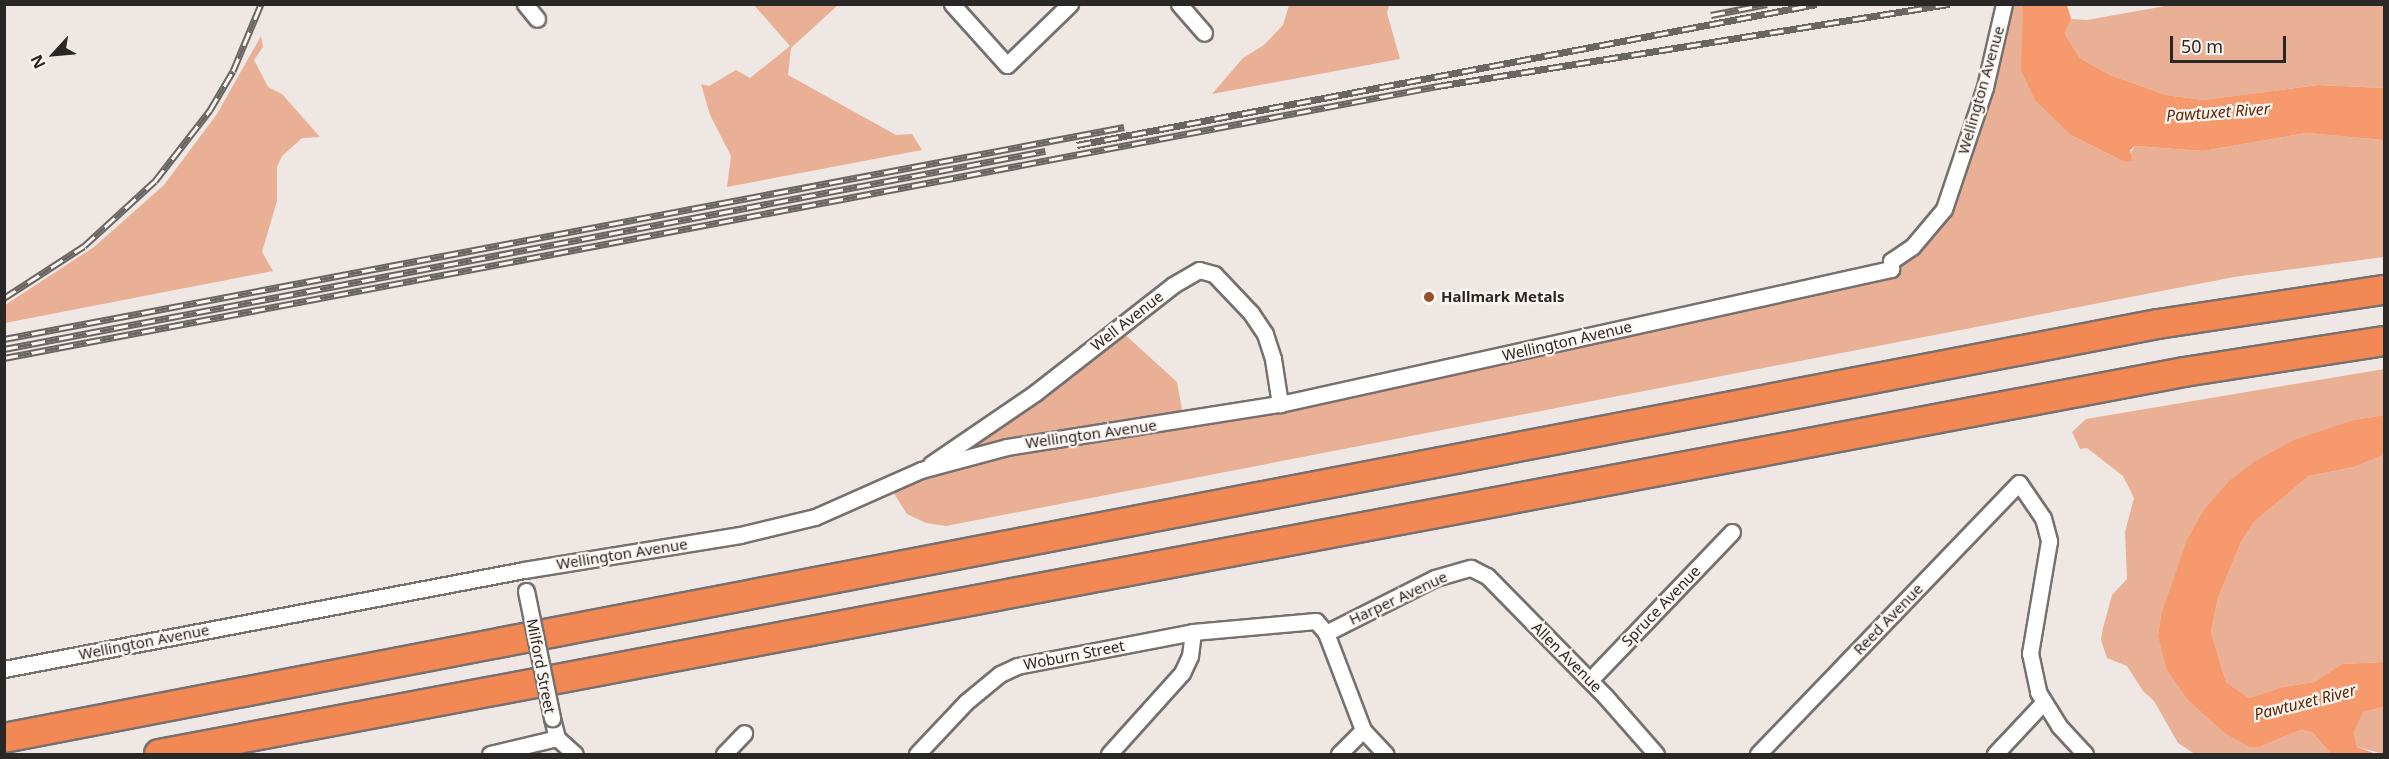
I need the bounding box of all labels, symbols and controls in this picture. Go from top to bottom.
north arrow [24,24,84,84]
street label: Wellington Avenue [1954,24,2008,156]
scale bar [2173,24,2288,62]
text: 50 m [2181,34,2223,58]
text: N [25,51,51,73]
water label: Pawtuxet River [2165,99,2271,125]
street label: Well Avenue [1087,287,1167,355]
place label: Hallmark Metals [1441,288,1565,306]
marker: Hallmark Metals [1422,290,1436,304]
street label: Wellington Avenue [1500,317,1634,365]
street label: Wellington Avenue [1024,416,1158,452]
street label: Wellington Avenue [555,535,689,573]
street label: Spruce Avenue [1618,562,1704,650]
street label: Harper Avenue [1346,567,1450,629]
street label: Reed Avenue [1850,580,1926,658]
street label: Milford Street [523,617,559,715]
street label: Allen Avenue [1528,618,1606,696]
street label: Wellington Avenue [77,621,211,663]
street label: Woburn Street [1022,636,1126,674]
water label: Pawtuxet River [2252,680,2358,724]

